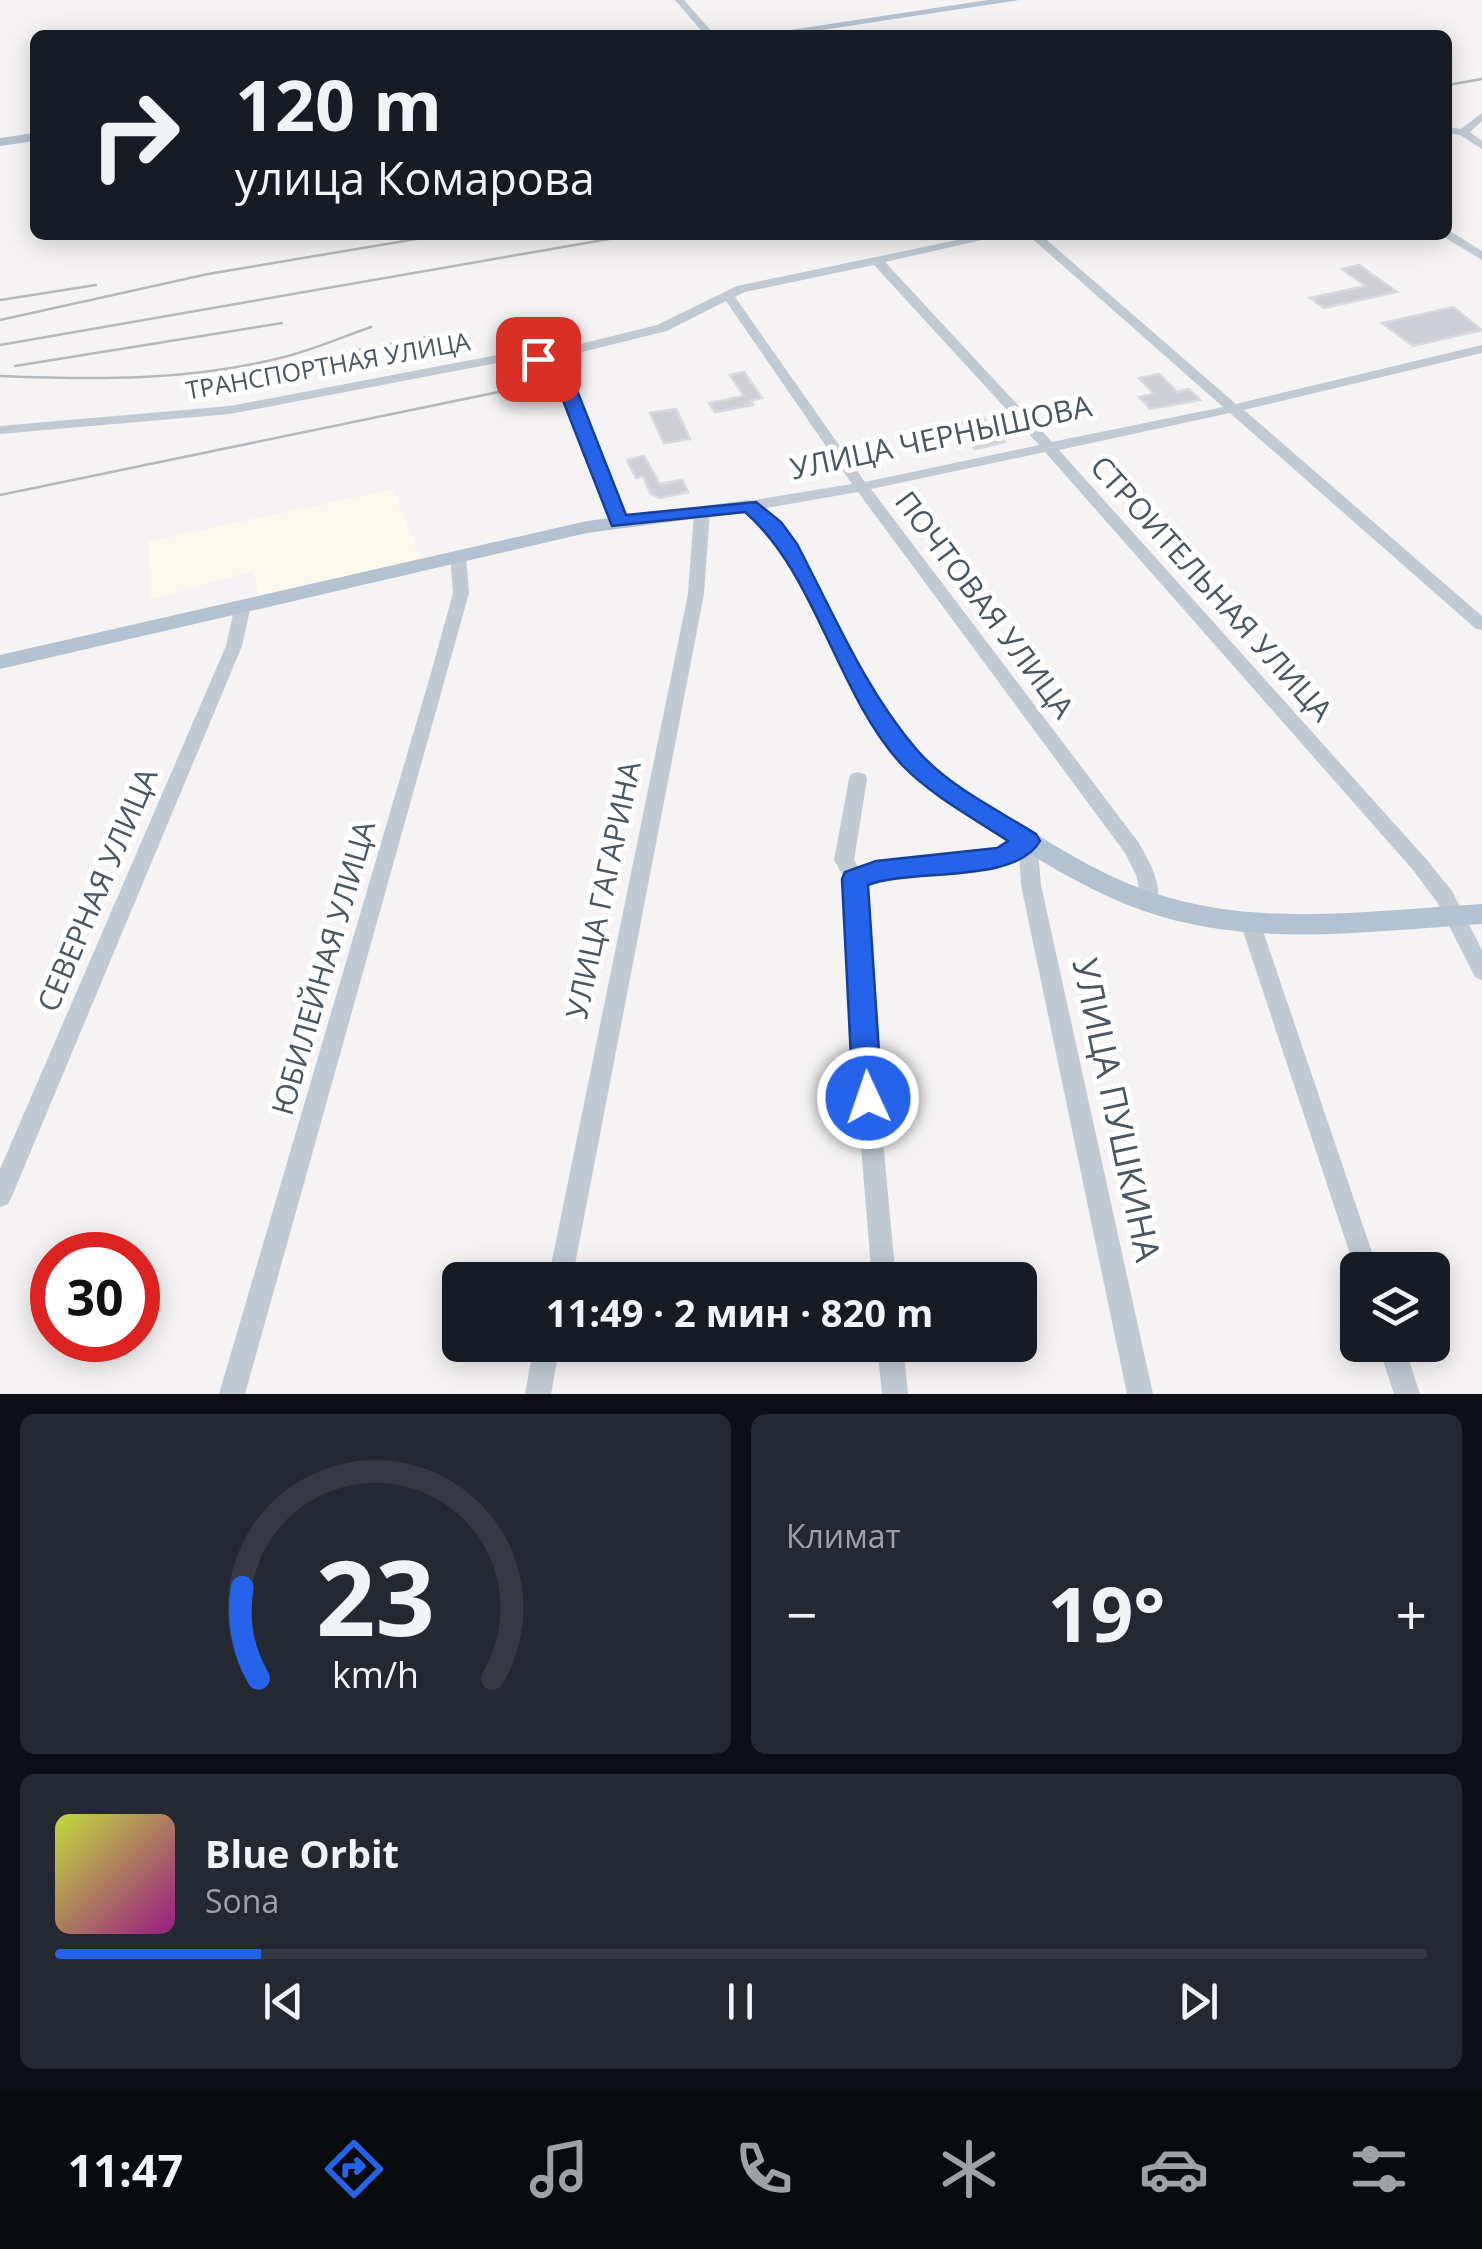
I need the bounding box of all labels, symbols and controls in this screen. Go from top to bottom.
text: 120 m [235,56,442,152]
icon: right [70,70,200,200]
text: улица Комарова [235,147,595,208]
pin [496,317,581,402]
street label: ТРАНСПОРТНАЯ УЛИЦА [183,323,473,407]
icon: arrive [511,332,566,387]
street label: УЛИЦА ЧЕРНЫШОВА [786,385,1095,489]
street label: СТРОИТЕЛЬНАЯ УЛИЦА [1082,446,1343,730]
street label: ПОЧТОВАЯ УЛИЦА [886,482,1084,726]
street label: УЛИЦА ГАГАРИНА [555,757,650,1022]
street label: СЕВЕРНАЯ УЛИЦА [27,761,166,1018]
street label: ЮБИЛЕЙНАЯ УЛИЦА [261,816,384,1120]
street label: УЛИЦА ПУШКИНА [1062,954,1173,1267]
position arrow [816,1046,920,1150]
speed limit sign: 30 [30,1232,160,1362]
map controls [1340,1252,1450,1362]
button: layers [1340,1252,1450,1362]
text: 11:49 · 2 мин · 820 m [546,1286,933,1338]
text: Климат [786,1514,900,1557]
text: 23 [316,1525,435,1666]
text: 19° [1048,1562,1165,1664]
text: − [786,1576,817,1651]
text: + [1396,1576,1427,1651]
text: km/h [332,1650,419,1698]
text: Blue Orbit [205,1827,399,1879]
text: Sona [205,1879,279,1922]
icon: previous [256,1974,311,2029]
icon: pause [713,1974,768,2029]
icon: next [1171,1974,1226,2029]
icon: directions [319,2134,389,2204]
icon: music [524,2134,594,2204]
icon: phone [729,2134,799,2204]
icon: climate [934,2134,1004,2204]
icon: car [1139,2134,1209,2204]
icon: filters [1344,2134,1414,2204]
text: 11:47 [68,2139,183,2200]

